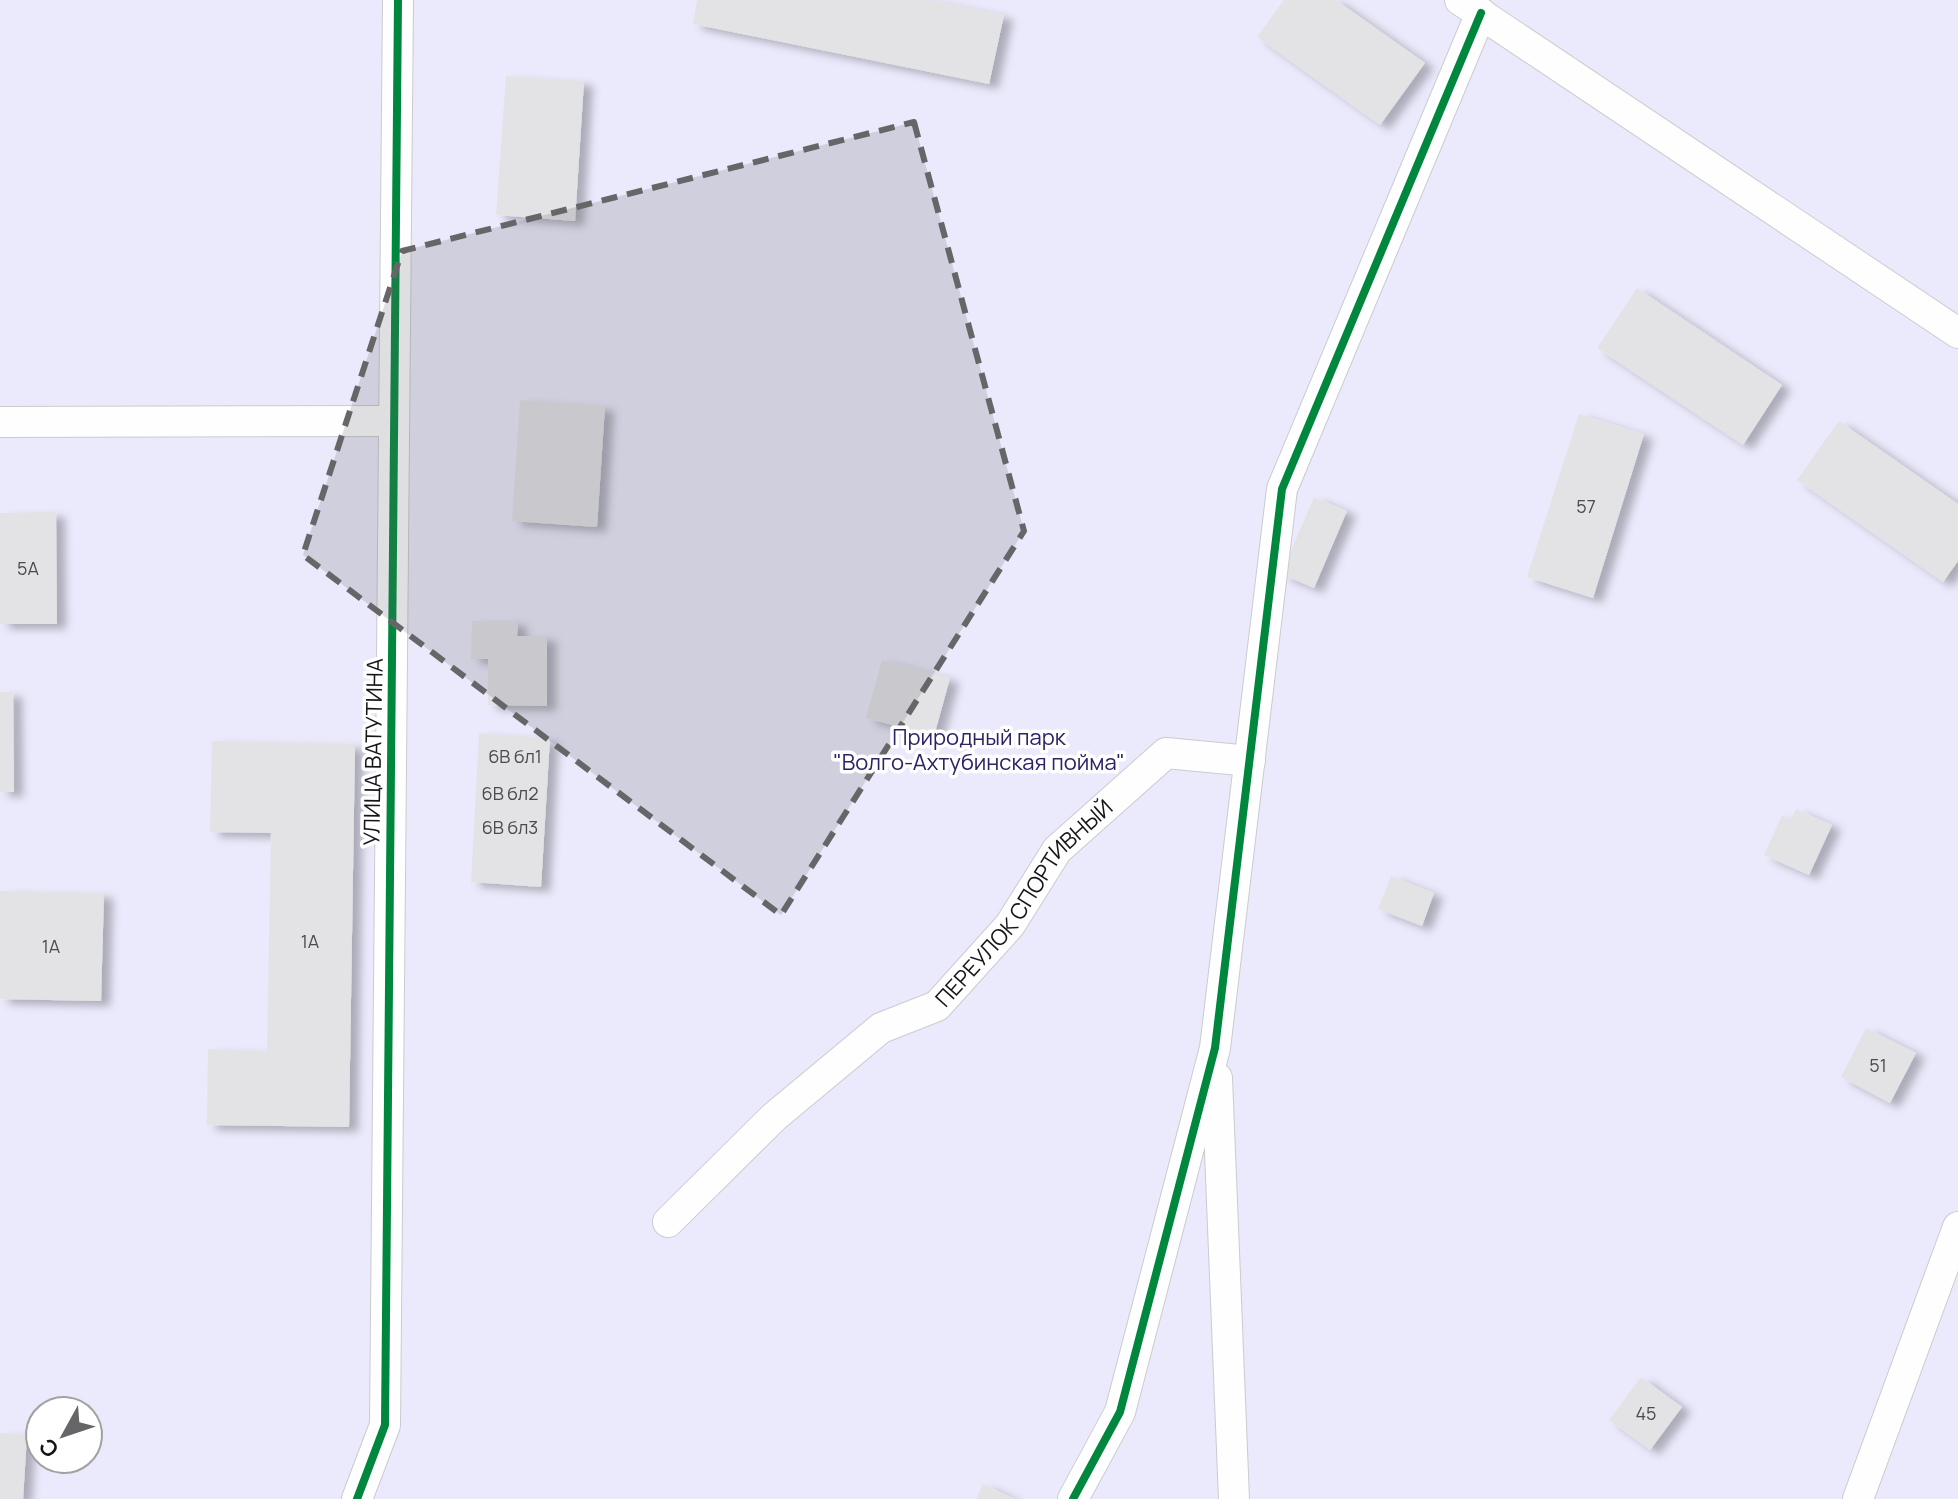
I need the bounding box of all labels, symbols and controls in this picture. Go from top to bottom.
house number: 57 [1576,494,1596,518]
house number: 5А [17,556,39,580]
street label: УЛИЦА ВАТУТИНА [356,658,390,846]
park label: Природный парк "Волго-Ахтубинская пойма" [833,722,1125,777]
house number: 6В бл1 [488,744,542,768]
house number: 6В бл2 [482,781,538,805]
street label: ПЕРЕУЛОК СПОРТИВНЫЙ [928,793,1119,1013]
house number: 6В бл3 [482,815,538,839]
house number: 1А [301,929,320,953]
house number: 1А [42,934,61,958]
house number: 51 [1869,1053,1887,1077]
north arrow [24,1395,104,1475]
house number: 45 [1635,1401,1657,1425]
text: С [32,1432,65,1464]

